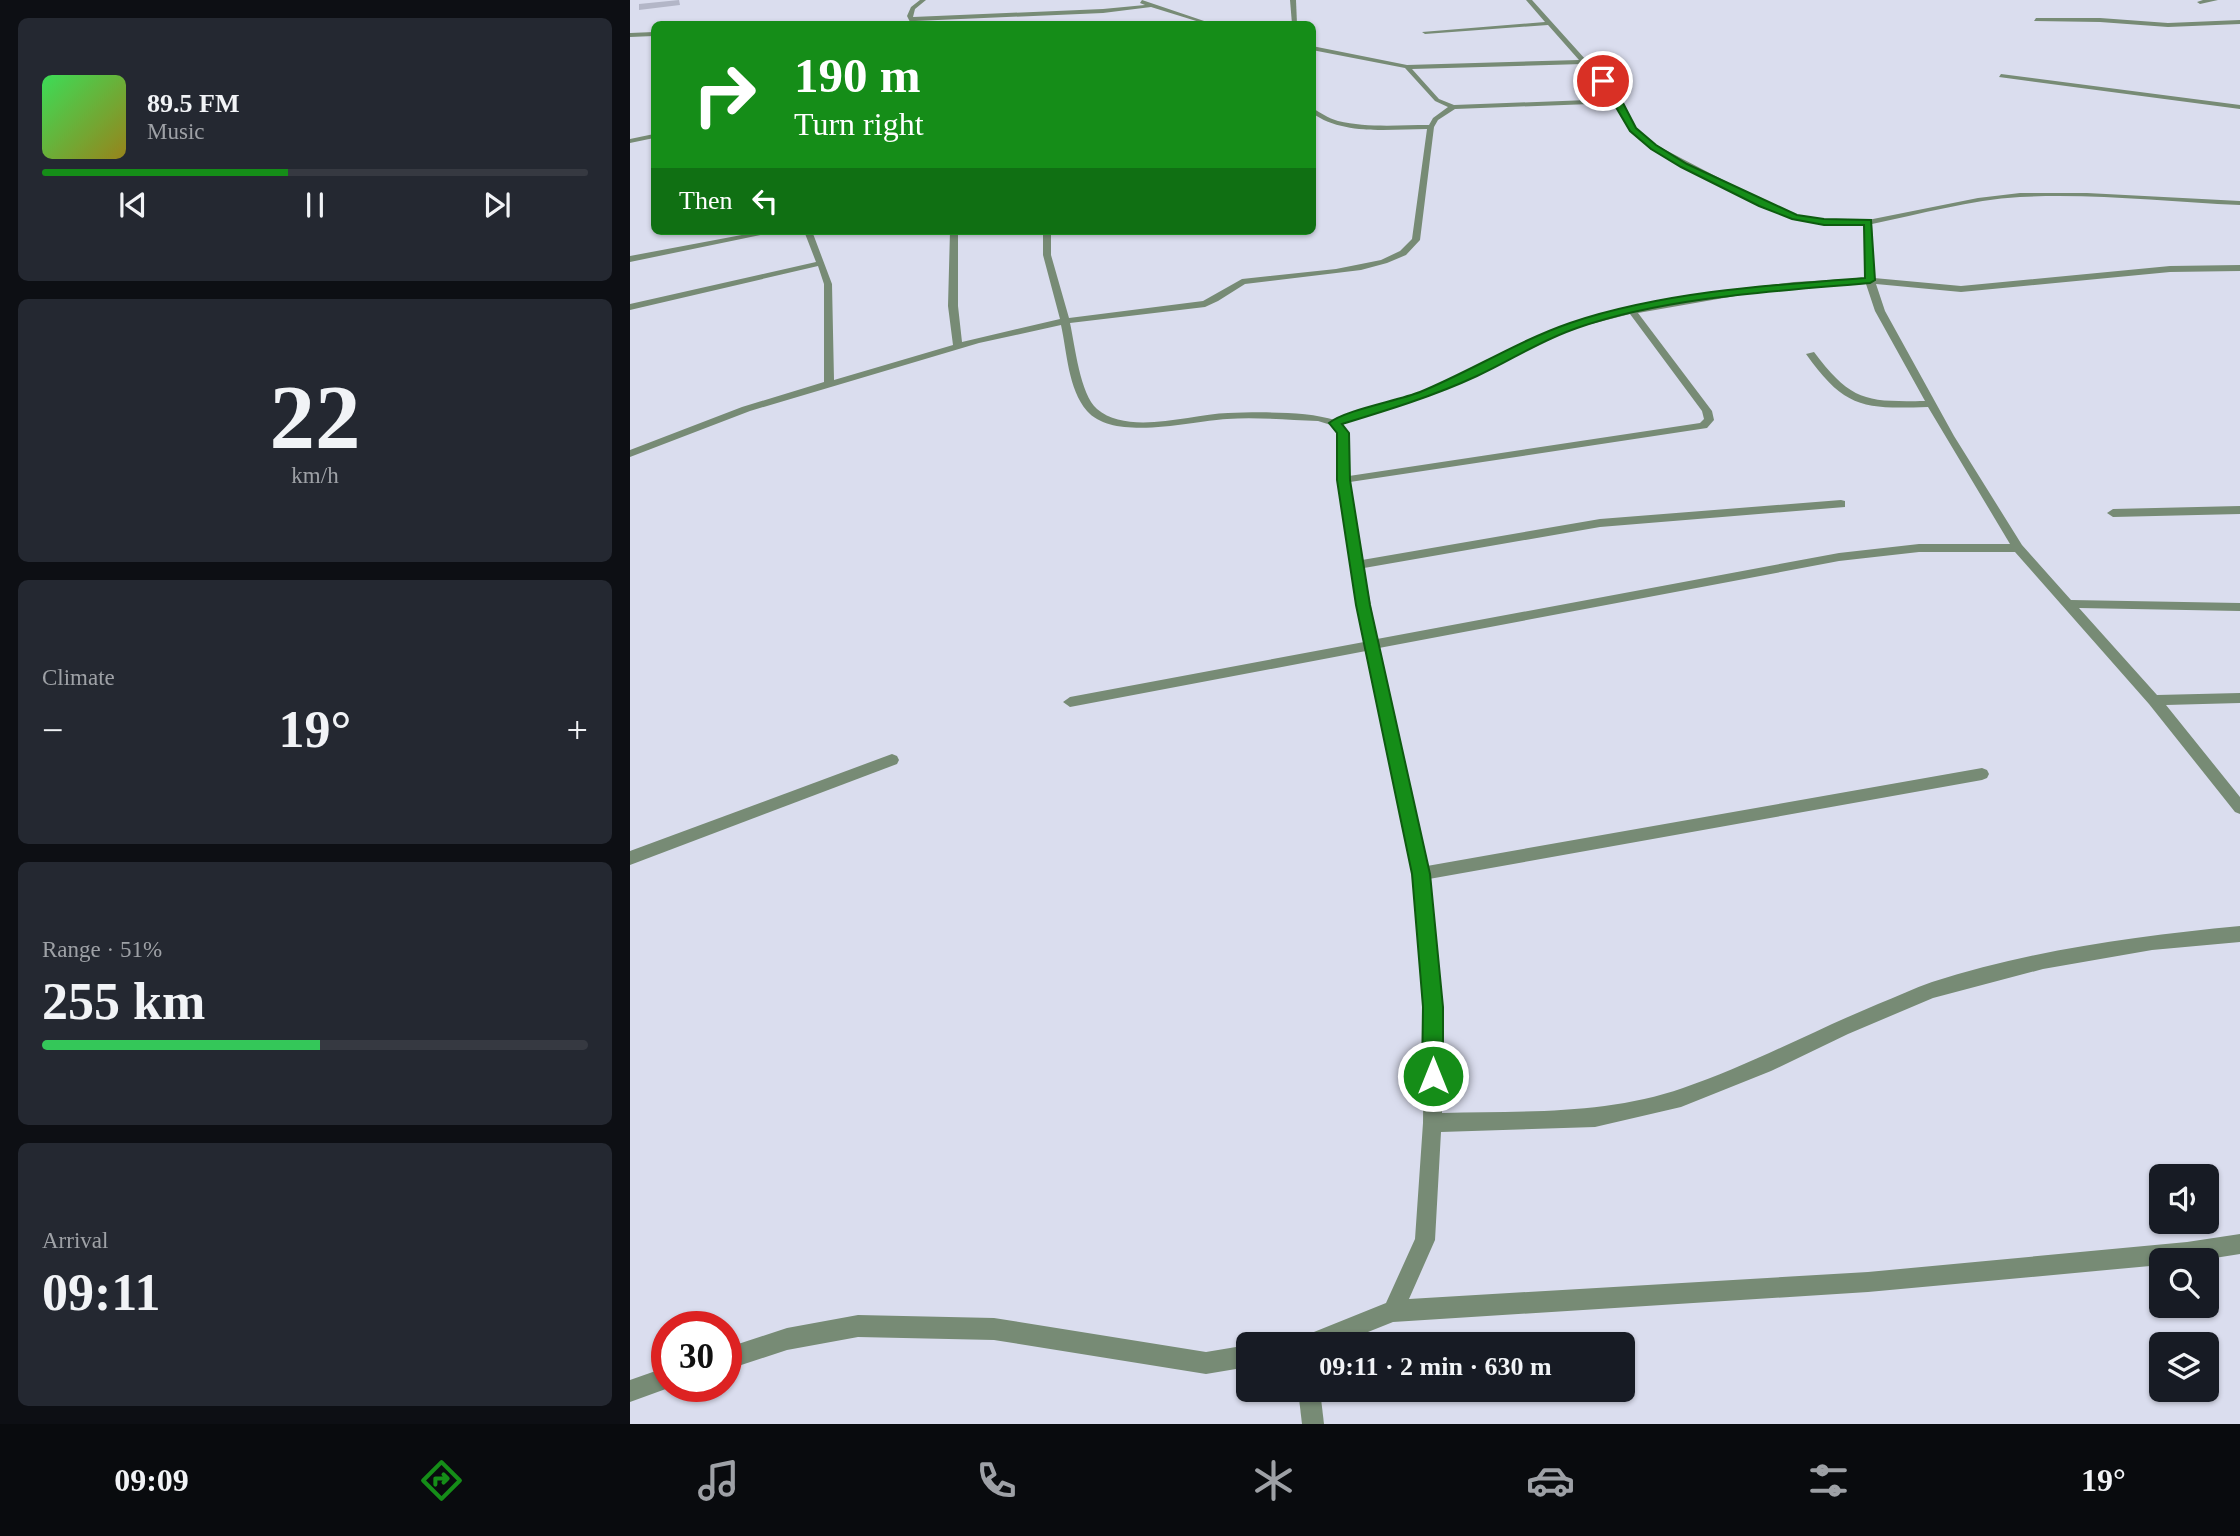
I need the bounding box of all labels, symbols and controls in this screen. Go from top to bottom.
text: 190 m [794,48,921,103]
icon: right [679,49,770,140]
pin [1573,51,1633,111]
icon: arrive [1584,62,1622,100]
text: 89.5 FM [147,89,239,118]
text: Turn right [794,106,924,142]
text: Music [147,119,205,144]
icon: left [746,182,784,220]
icon: previous [114,186,152,224]
icon: pause [296,186,334,224]
icon: next [478,186,516,224]
text: Then [679,186,732,215]
text: 22 [270,367,361,468]
text: km/h [291,463,339,488]
text: Climate [42,665,115,690]
text: 19° [279,701,351,758]
text: − [42,709,63,751]
text: + [567,709,588,751]
text: Range · 51% [42,937,162,962]
text: 255 km [42,973,205,1030]
position arrow [1396,1039,1470,1113]
map controls [2149,1164,2219,1402]
button: sound [2149,1164,2219,1234]
text: Arrival [42,1228,108,1253]
button: search [2149,1248,2219,1318]
text: 09:11 [42,1264,160,1321]
speed limit sign: 30 [651,1311,742,1402]
button: layers [2149,1332,2219,1402]
text: 09:11 · 2 min · 630 m [1319,1352,1552,1381]
icon: directions [417,1456,466,1505]
icon: music [694,1456,743,1505]
icon: phone [972,1456,1021,1505]
icon: climate [1249,1456,1298,1505]
icon: car [1526,1456,1575,1505]
icon: filters [1804,1456,1853,1505]
text: 09:09 [114,1462,189,1498]
text: 19° [2081,1462,2126,1498]

